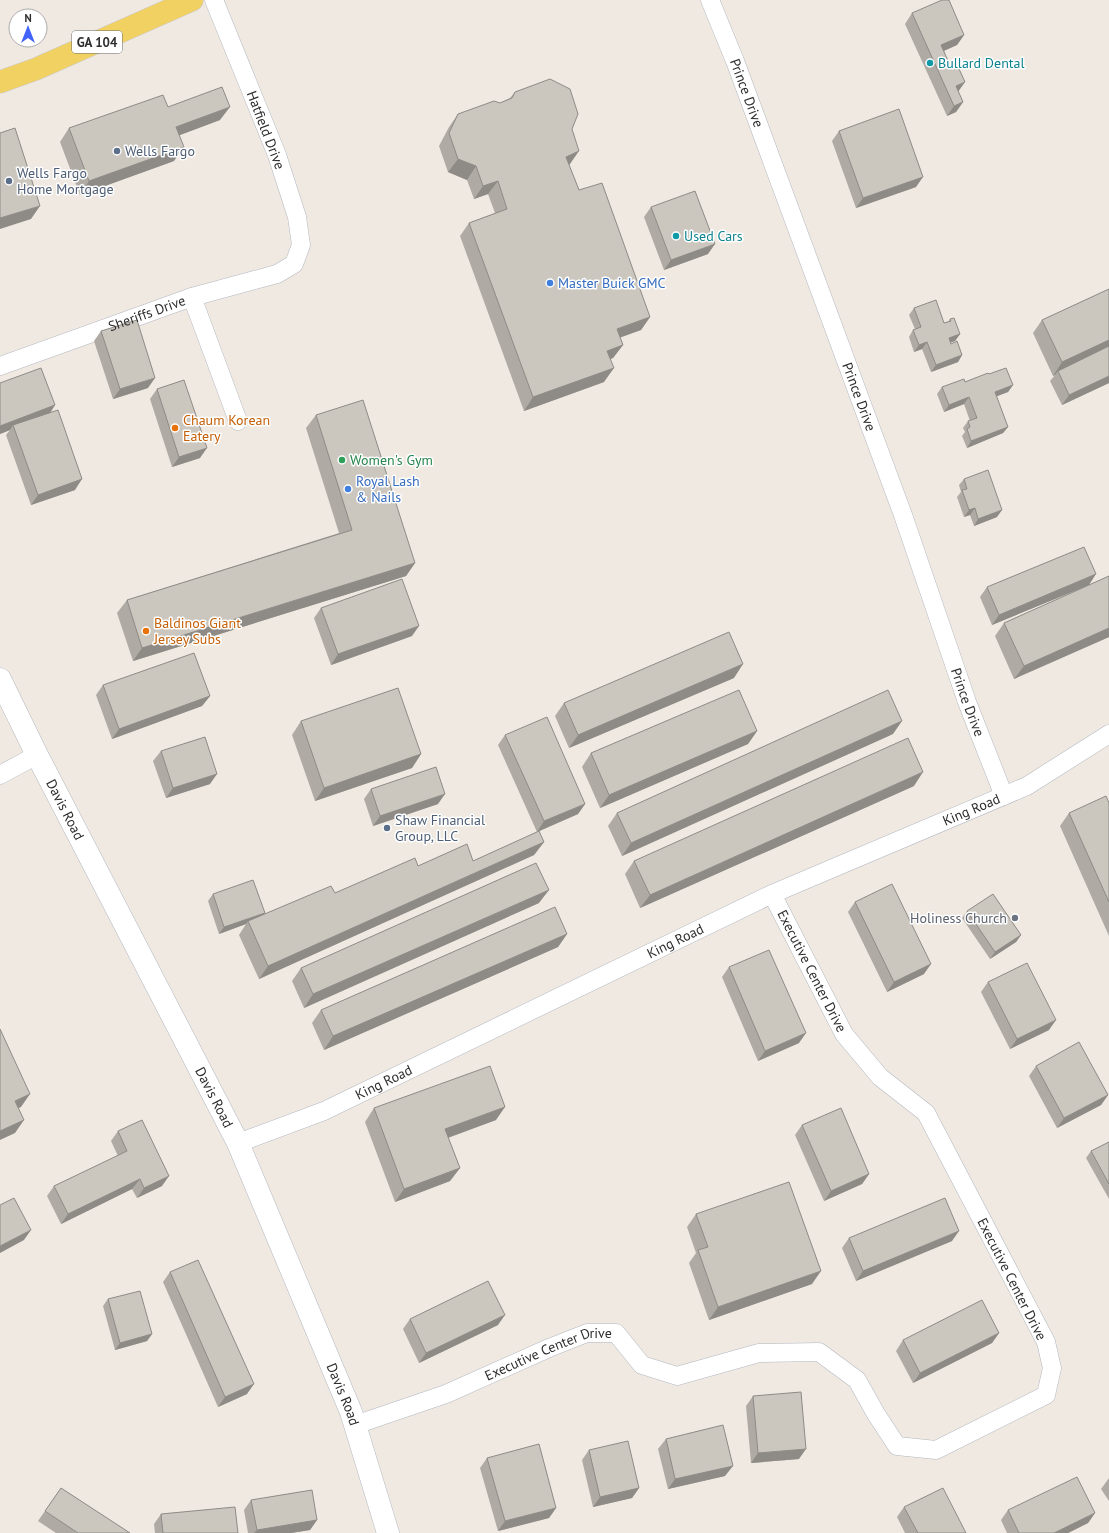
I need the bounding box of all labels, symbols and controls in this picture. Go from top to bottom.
north arrow [8,8,48,48]
text: N [24,11,32,25]
road number: GA 104 [72,31,122,53]
place label: Bullard Dental [938,54,1025,72]
street label: Prince Drive [726,56,768,130]
marker: Bullard Dental [925,58,935,68]
street label: Hatfield Drive [243,88,289,172]
place label: Wells Fargo [125,142,195,160]
marker: Wells Fargo [112,146,122,156]
place label: Wells Fargo Home Mortgage [17,164,114,198]
marker: Wells Fargo Home Mortgage [4,176,14,186]
place label: Used Cars [684,227,743,245]
marker: Used Cars [671,231,681,241]
place label: Master Buick GMC [558,274,666,292]
marker: Master Buick GMC [545,278,555,288]
street label: Sheriffs Drive [106,291,188,335]
street label: Prince Drive [838,360,880,434]
place label: Chaum Korean Eatery [183,411,270,445]
marker: Chaum Korean Eatery [170,423,180,433]
place label: Women's Gym [350,451,433,469]
marker: Women's Gym [337,455,347,465]
place label: Royal Lash & Nails [356,472,420,506]
marker: Royal Lash & Nails [343,484,353,494]
place label: Baldinos Giant Jersey Subs [153,614,241,648]
marker: Baldinos Giant Jersey Subs [141,626,151,636]
street label: Prince Drive [947,665,989,739]
street label: Davis Road [42,776,88,843]
street label: King Road [940,789,1003,830]
place label: Shaw Financial Group, LLC [395,811,485,845]
marker: Shaw Financial Group, LLC [382,823,392,833]
street label: Executive Center Drive [773,907,851,1035]
place label: Holiness Church [910,909,1007,927]
marker: Holiness Church [1010,913,1020,923]
street label: King Road [644,919,707,962]
street label: King Road [352,1061,415,1104]
street label: Davis Road [191,1064,237,1131]
street label: Executive Center Drive [973,1215,1051,1343]
street label: Executive Center Drive [482,1324,612,1385]
street label: Davis Road [322,1360,364,1428]

